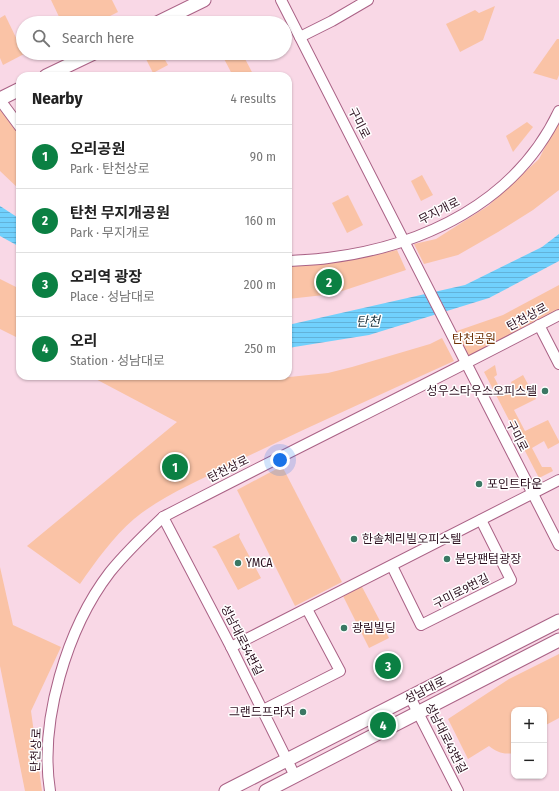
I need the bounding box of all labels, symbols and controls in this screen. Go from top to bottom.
search box [16,16,292,60]
icon: search [30,27,52,49]
text: Search here [62,29,134,47]
text: Nearby [32,88,83,109]
text: 4 results [230,91,276,106]
street label: 구미로 [345,105,373,141]
text: 오리공원 [70,140,125,158]
text: 1 [42,149,48,164]
text: 90 m [250,149,276,164]
text: Park · 탄천상로 [70,161,150,176]
street label: 무지개로 [416,195,462,227]
text: 탄천 무지개공원 [70,204,170,222]
text: 2 [42,213,48,228]
text: 160 m [245,213,276,228]
text: Park · 무지개로 [70,225,150,240]
pin: 2 [316,267,342,297]
text: 오리역 광장 [70,268,142,286]
text: 3 [42,277,48,292]
text: 200 m [244,277,276,292]
text: Place · 성남대로 [70,289,155,304]
street label: 탄천상로 [504,300,550,334]
water label: 탄천 [356,314,381,329]
text: 오리 [70,332,98,350]
park label: 탄천공원 [452,332,496,346]
text: 4 [42,341,48,356]
text: 250 m [244,341,276,356]
text: Station · 성남대로 [70,353,165,368]
place label: 성우스타우스오피스텔 [427,384,537,398]
marker: 성우스타우스오피스텔 [540,386,550,396]
street label: 구미로 [503,418,531,454]
your location [270,450,290,470]
pin: 1 [162,452,188,482]
street label: 탄천상로 [205,453,251,485]
place label: 포인트타운 [487,477,542,491]
marker: 포인트타운 [474,479,484,489]
place label: 한솔체리빌오피스텔 [362,532,461,546]
marker: 한솔체리빌오피스텔 [349,534,359,544]
place label: 분당팬텀광장 [455,552,521,566]
marker: 분당팬텀광장 [442,554,452,564]
place label: YMCA [246,556,273,570]
marker: YMCA [233,558,243,568]
street label: 구미로9번길 [431,571,491,611]
street label: 성남대로54번길 [218,602,266,678]
place label: 광림빌딩 [352,621,396,635]
marker: 광림빌딩 [339,623,349,633]
pin: 3 [375,651,401,681]
street label: 성남대로 [402,674,448,706]
street label: 성남대로43번길 [422,700,470,776]
place label: 그랜드프라자 [229,705,295,719]
marker: 그랜드프라자 [298,707,308,717]
map controls [511,707,547,779]
button: + [511,707,547,743]
pin: 4 [370,710,396,740]
street label: 탄천상로 [28,728,44,772]
button: − [511,743,547,779]

